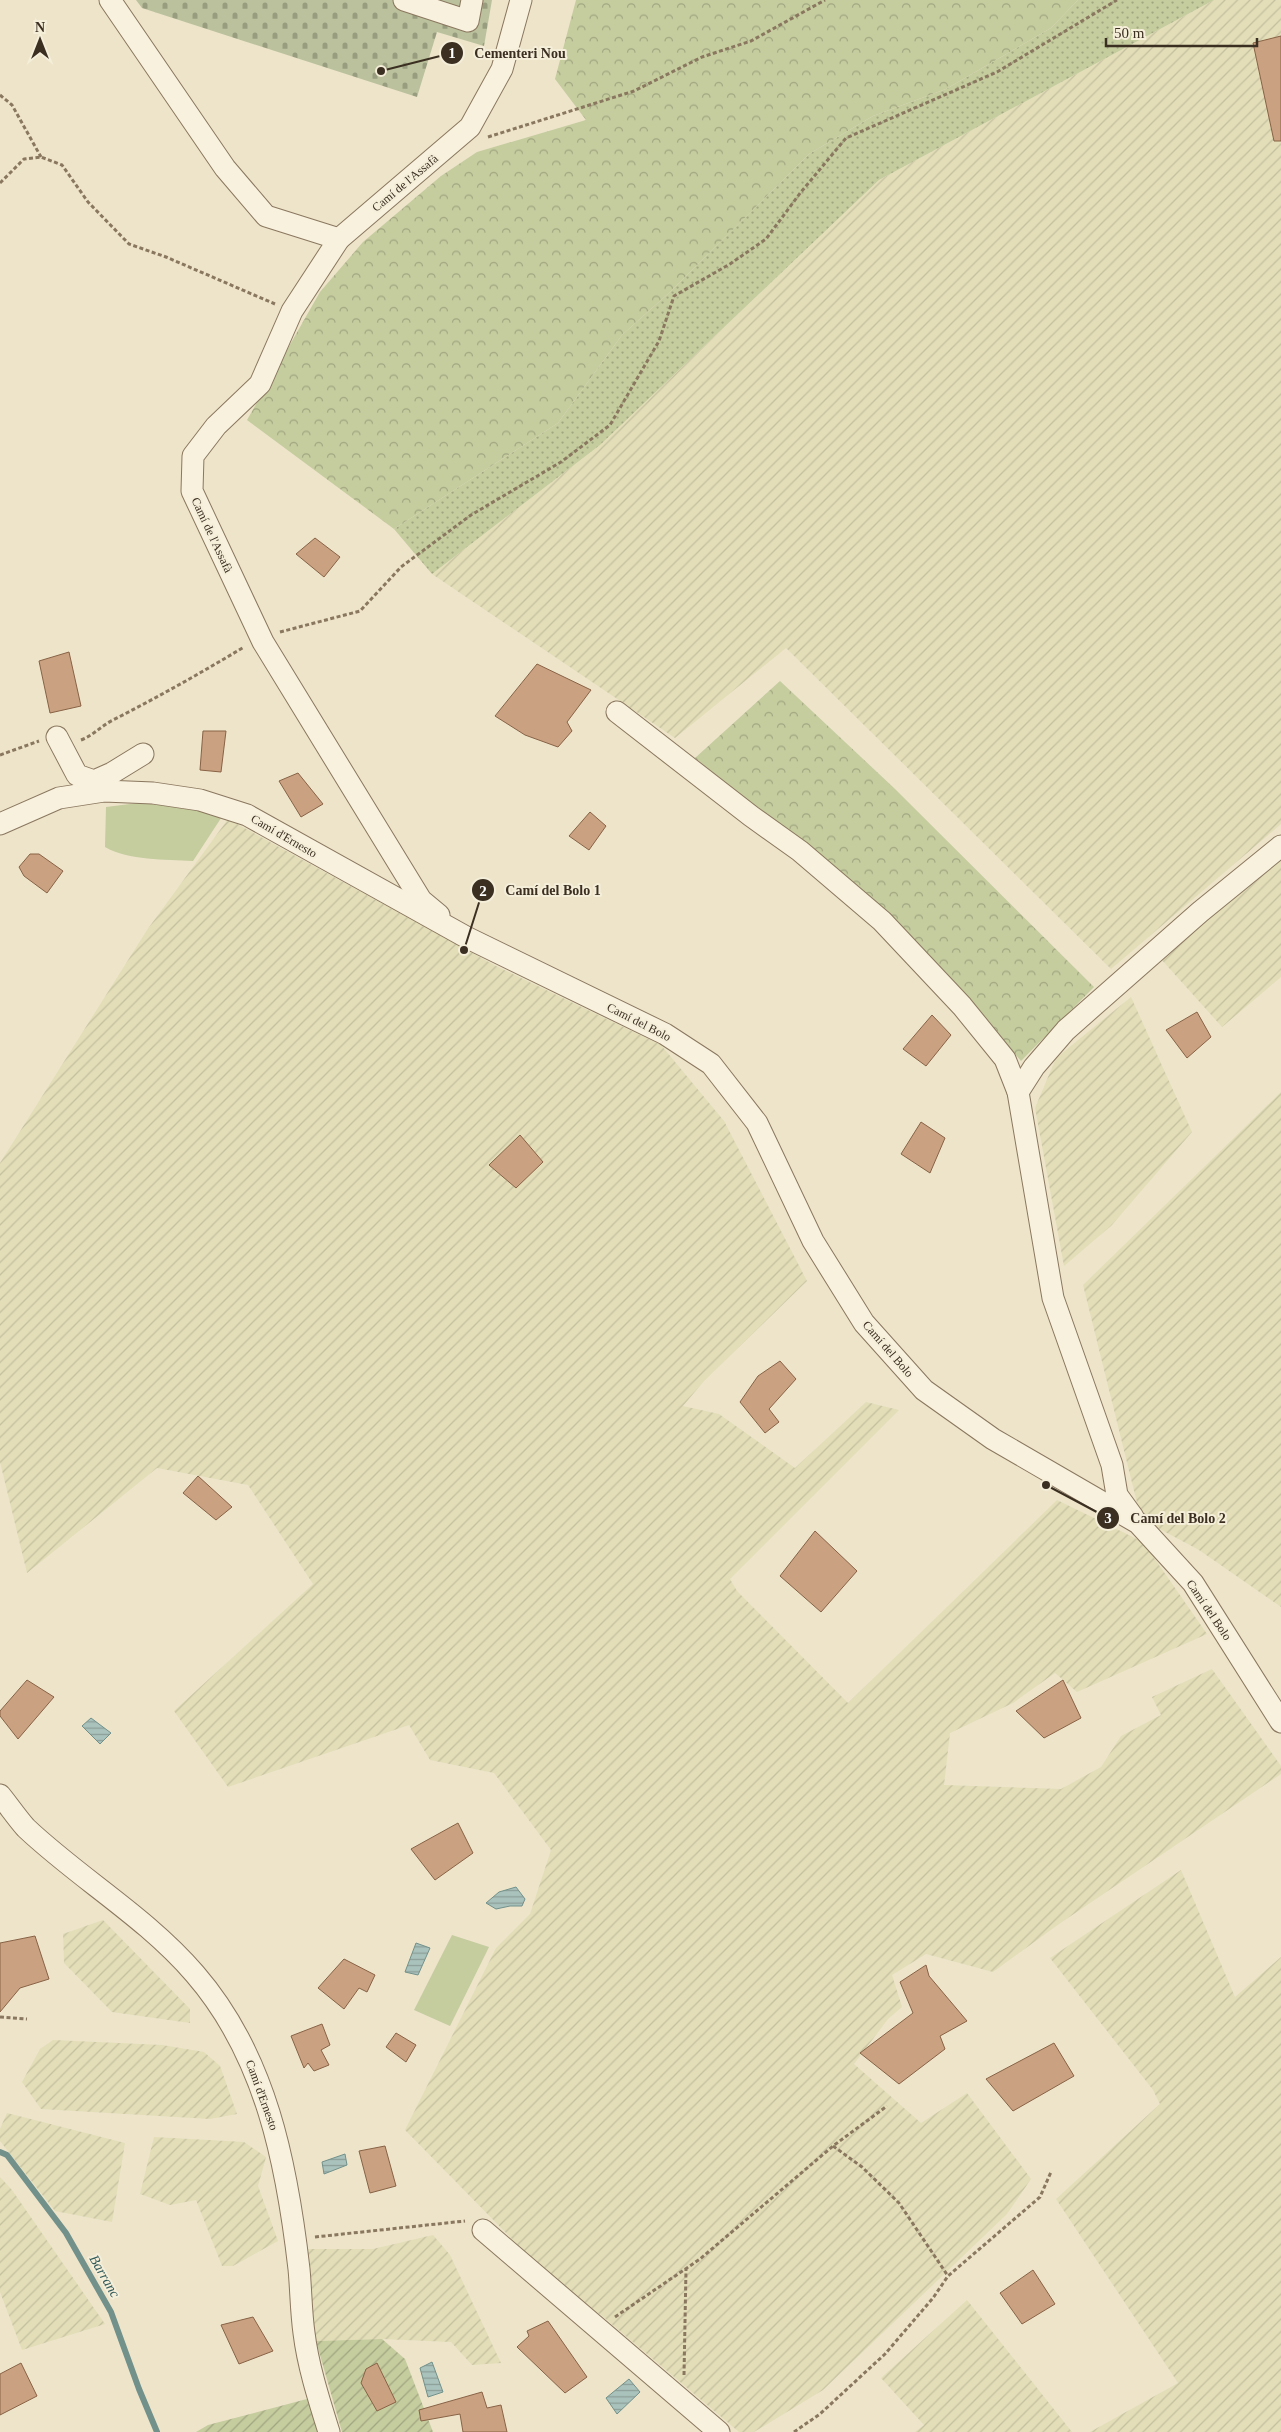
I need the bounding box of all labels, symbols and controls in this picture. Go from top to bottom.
north arrow [15,15,65,65]
scale bar [1106,15,1257,47]
text: N [35,20,45,35]
text: 50 m [1114,25,1145,41]
callout: Cementeri Nou [440,39,576,68]
text: 1 [448,45,456,61]
text: Cementeri Nou [474,46,566,61]
street label: Camí de l'Assafà [369,151,441,215]
street label: Camí de l'Assafà [188,495,236,575]
street label: Camí d'Ernesto [249,811,319,861]
callout: Camí del Bolo 1 [471,876,611,905]
text: 2 [479,883,487,899]
text: Camí del Bolo 1 [505,883,601,898]
street label: Camí del Bolo [605,1000,673,1044]
street label: Camí del Bolo [860,1318,916,1380]
callout: Camí del Bolo 2 [1096,1504,1236,1533]
text: 3 [1104,1510,1112,1526]
text: Camí del Bolo 2 [1130,1511,1226,1526]
street label: Camí del Bolo [1184,1577,1234,1643]
street label: Camí d'Ernesto [243,2058,281,2132]
water label: Barranc [86,2252,123,2301]

